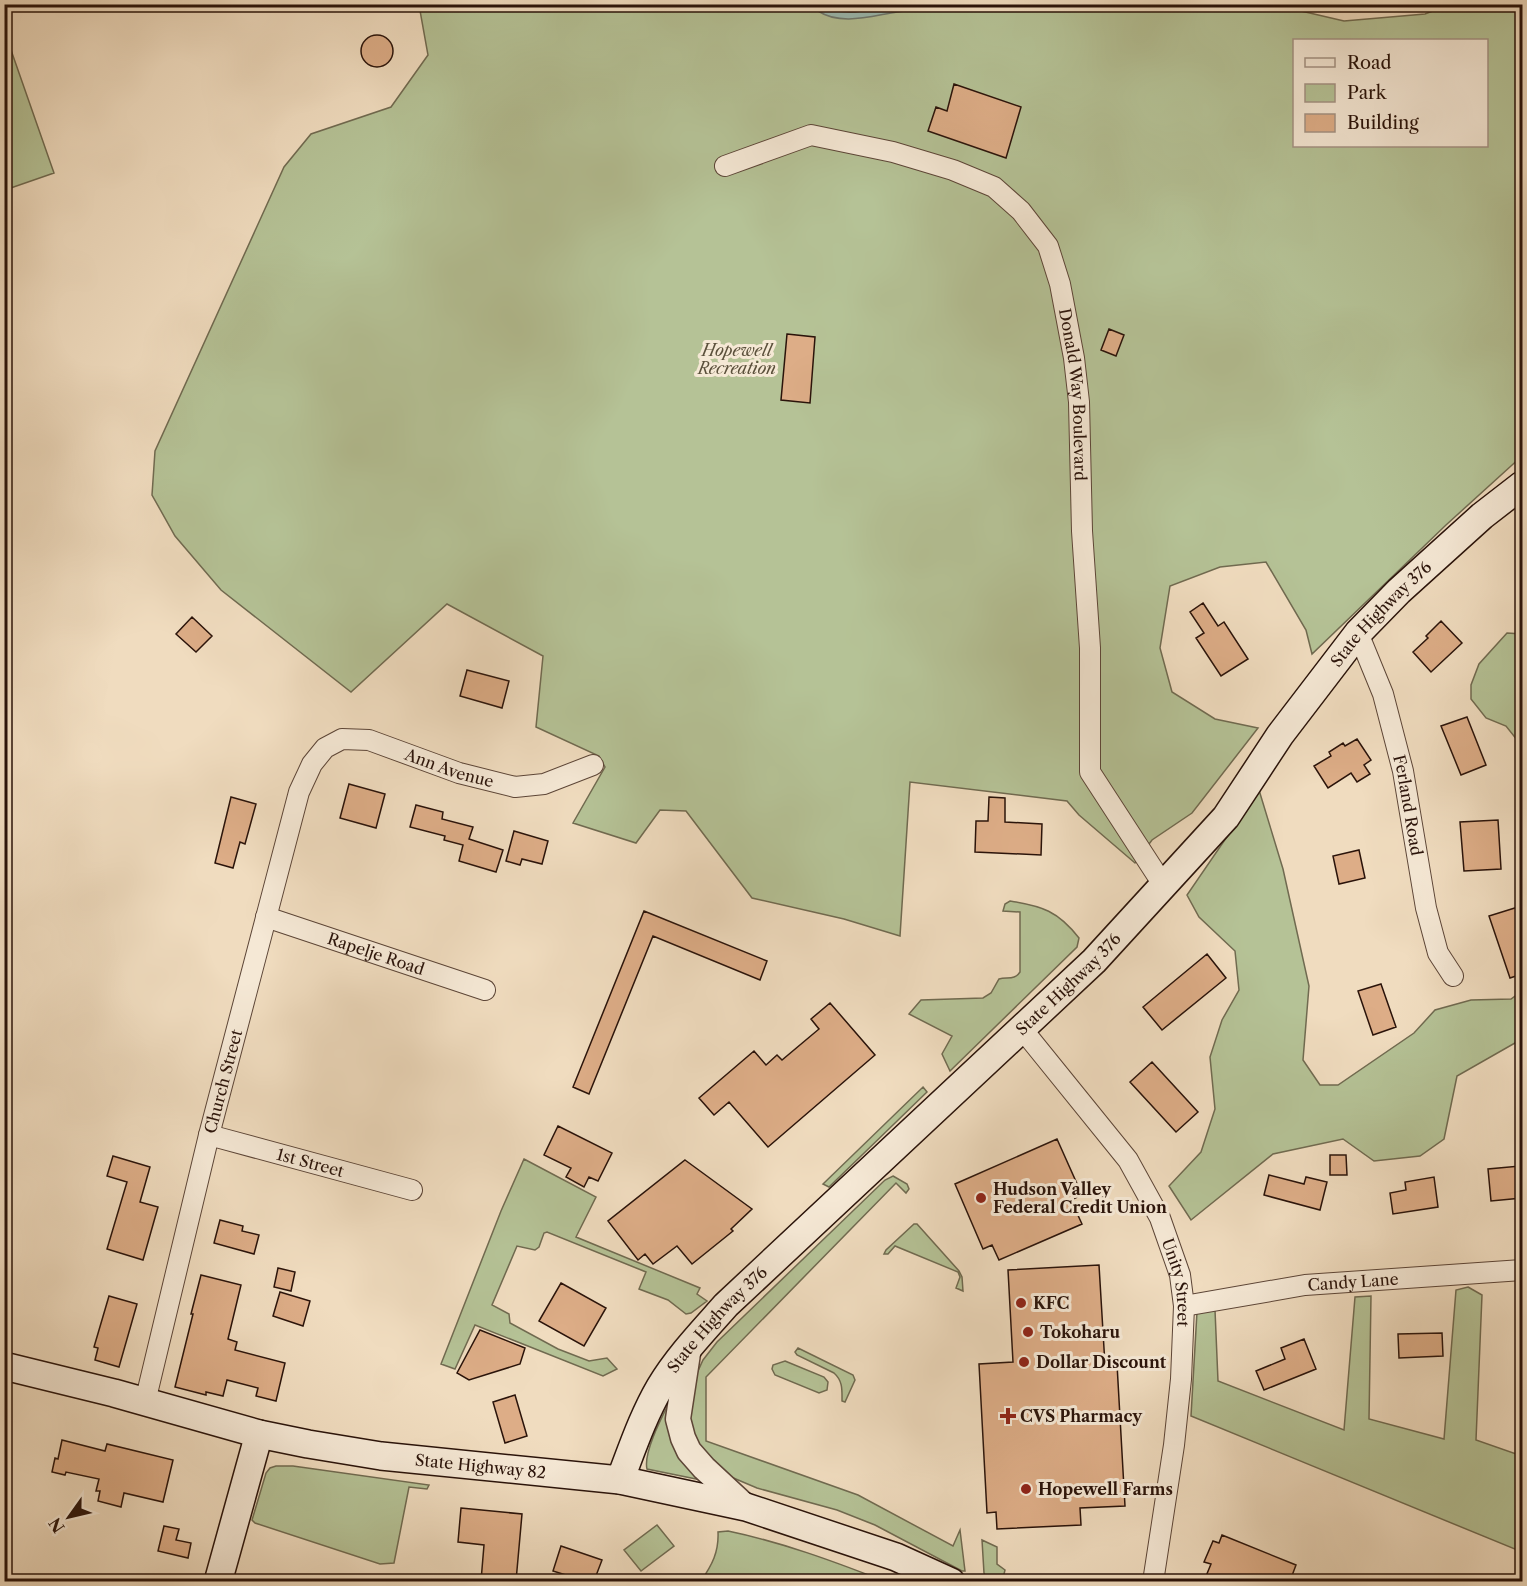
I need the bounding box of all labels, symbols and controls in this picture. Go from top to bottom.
legend [1293,39,1488,147]
text: Road [1347,52,1392,74]
text: Park [1347,82,1388,104]
text: Building [1347,112,1419,134]
street label: Donald Way Boulevard [1055,307,1091,481]
park label: Hopewell Recreation [696,340,776,378]
street label: State Highway 376 [1326,557,1435,671]
street label: Ann Avenue [401,744,496,791]
street label: Ferland Road [1389,752,1427,857]
street label: Rapelje Road [325,928,427,979]
street label: State Highway 376 [1011,929,1125,1039]
street label: Church Street [200,1027,246,1136]
street label: 1st Street [274,1144,347,1181]
place label: Hudson Valley Federal Credit Union [993,1179,1167,1217]
marker: Hudson Valley Federal Credit Union [974,1191,988,1205]
street label: Unity Street [1158,1235,1194,1328]
street label: State Highway 376 [663,1262,771,1377]
street label: Candy Lane [1307,1269,1399,1295]
place label: KFC [1033,1293,1069,1313]
marker: KFC [1014,1296,1028,1310]
place label: Tokoharu [1040,1322,1120,1342]
marker: Tokoharu [1021,1325,1035,1339]
place label: Dollar Discount [1036,1352,1167,1372]
marker: Dollar Discount [1017,1355,1031,1369]
place label: CVS Pharmacy [1020,1406,1143,1426]
marker: CVS Pharmacy [1001,1409,1015,1423]
street label: State Highway 82 [414,1449,547,1483]
place label: Hopewell Farms [1038,1479,1173,1499]
marker: Hopewell Farms [1019,1482,1033,1496]
north arrow [39,1487,99,1547]
text: N [44,1514,69,1537]

